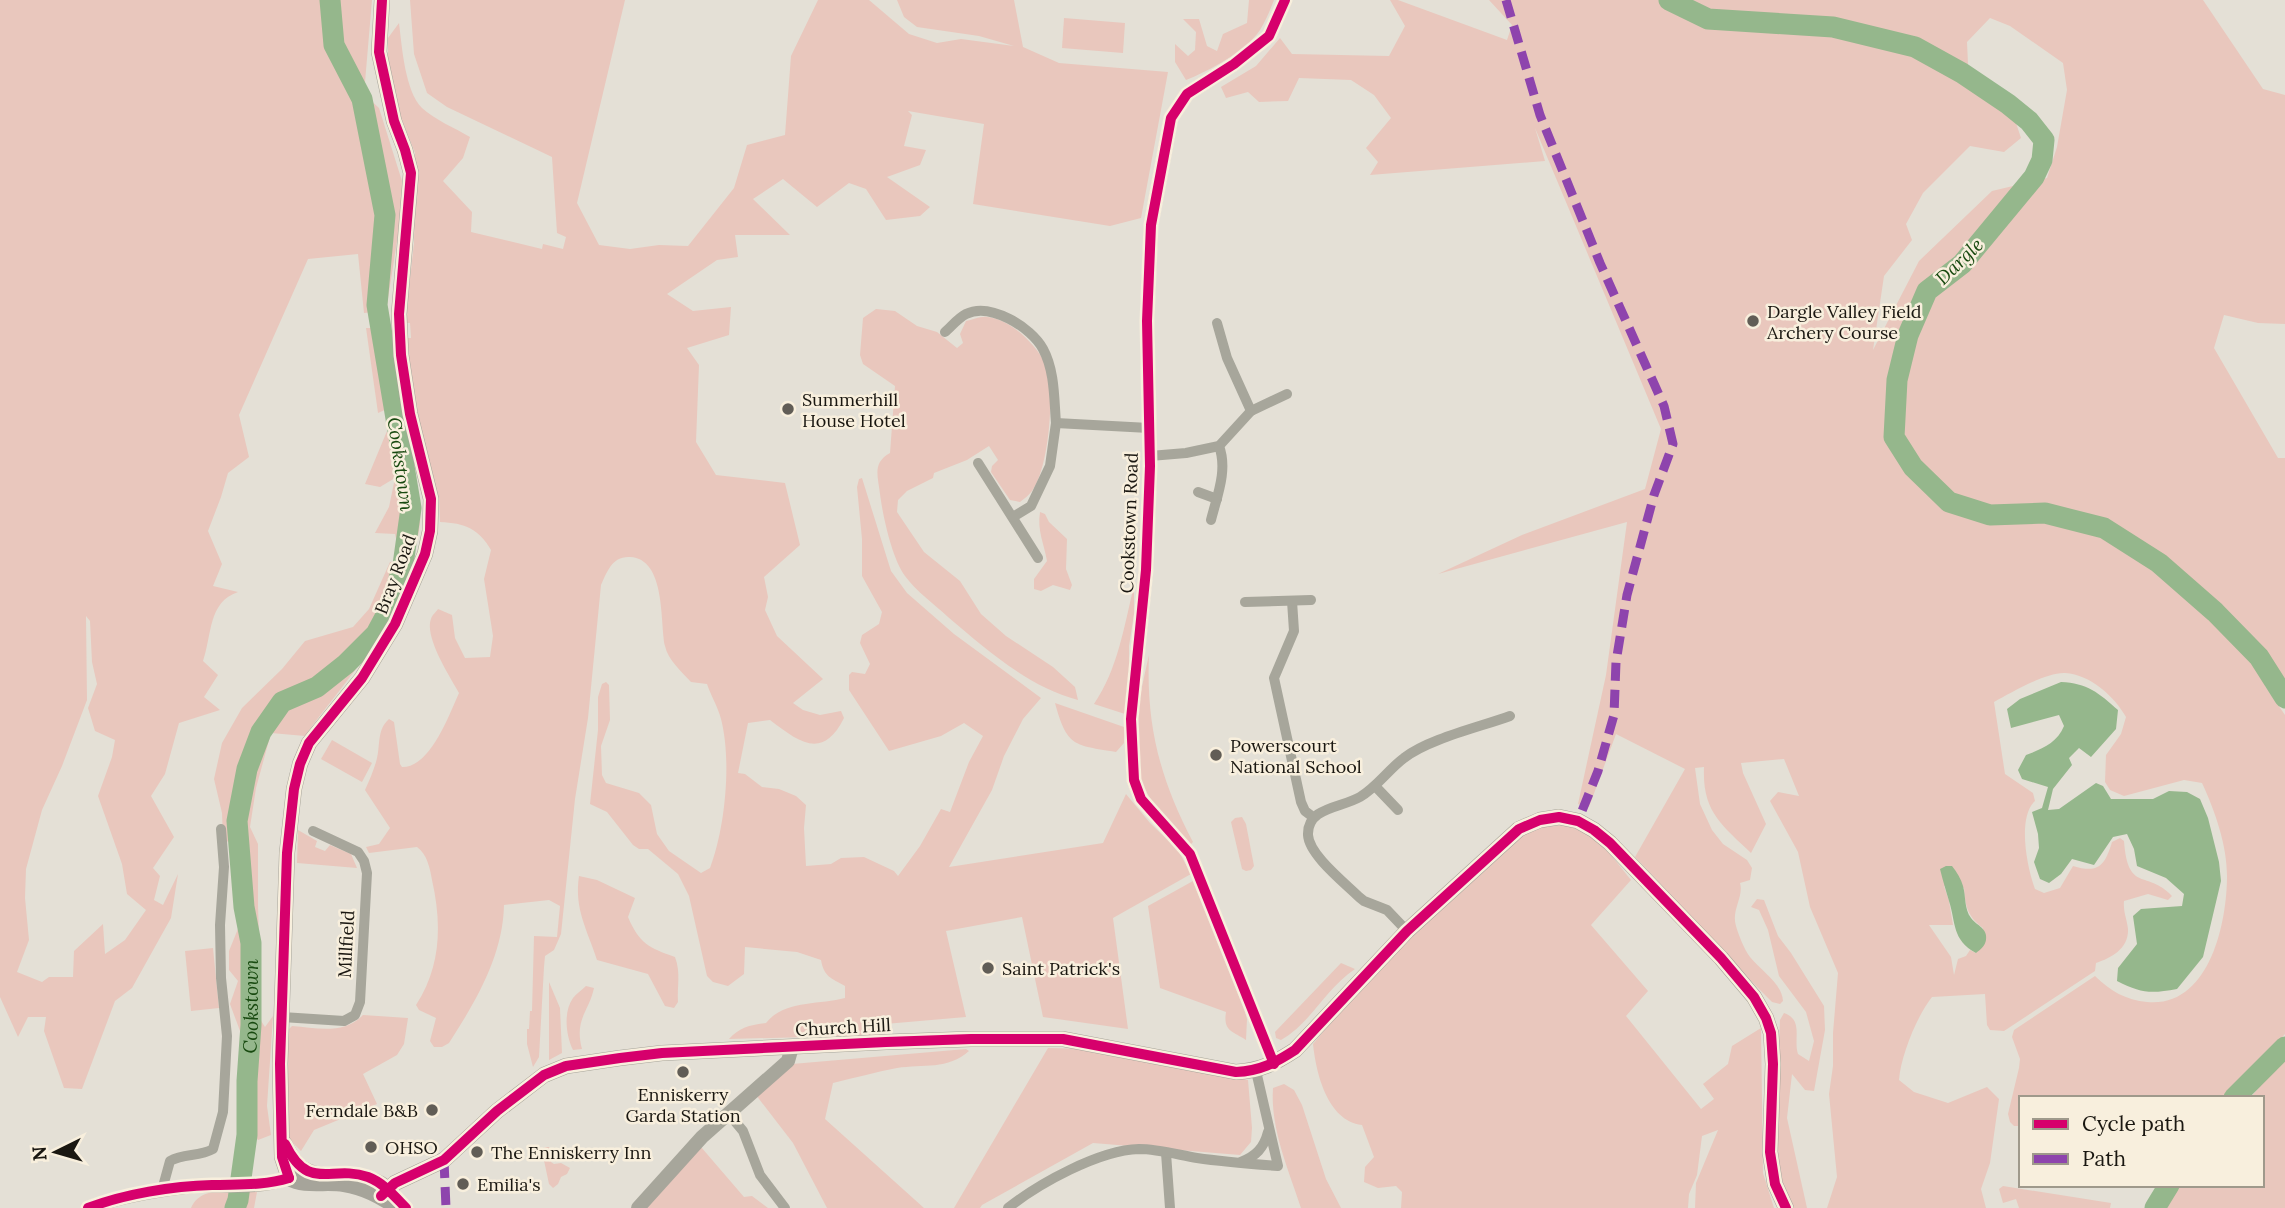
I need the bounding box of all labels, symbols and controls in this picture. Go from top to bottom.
water label: Dargle [1930,232,1988,290]
place label: Dargle Valley Field Archery Course [1766,300,1922,344]
marker: Dargle Valley Field Archery Course [1745,313,1761,329]
place label: Summerhill House Hotel [802,388,906,432]
marker: Summerhill House Hotel [780,401,796,417]
water label: Cookstown [383,416,420,513]
street label: Cookstown Road [1115,452,1143,594]
street label: Bray Road [369,531,421,617]
place label: Powerscourt National School [1230,734,1362,778]
marker: Powerscourt National School [1208,747,1224,763]
street label: Millfield [333,909,359,979]
place label: Saint Patrick's [1002,957,1120,980]
water label: Cookstown [237,959,263,1054]
marker: Saint Patrick's [980,960,996,976]
street label: Church Hill [795,1013,891,1041]
marker: Enniskerry Garda Station [675,1064,691,1080]
place label: Enniskerry Garda Station [625,1083,741,1127]
legend [2019,1096,2264,1187]
place label: Ferndale B&B [306,1099,418,1122]
marker: Ferndale B&B [424,1102,440,1118]
text: Cycle path [2082,1110,2185,1137]
north arrow [21,1117,91,1187]
place label: OHSO [385,1136,438,1159]
marker: OHSO [363,1139,379,1155]
place label: The Enniskerry Inn [491,1141,651,1164]
marker: The Enniskerry Inn [469,1144,485,1160]
text: N [26,1145,52,1162]
text: Path [2082,1145,2126,1172]
place label: Emilia's [477,1173,540,1196]
marker: Emilia's [455,1176,471,1192]

